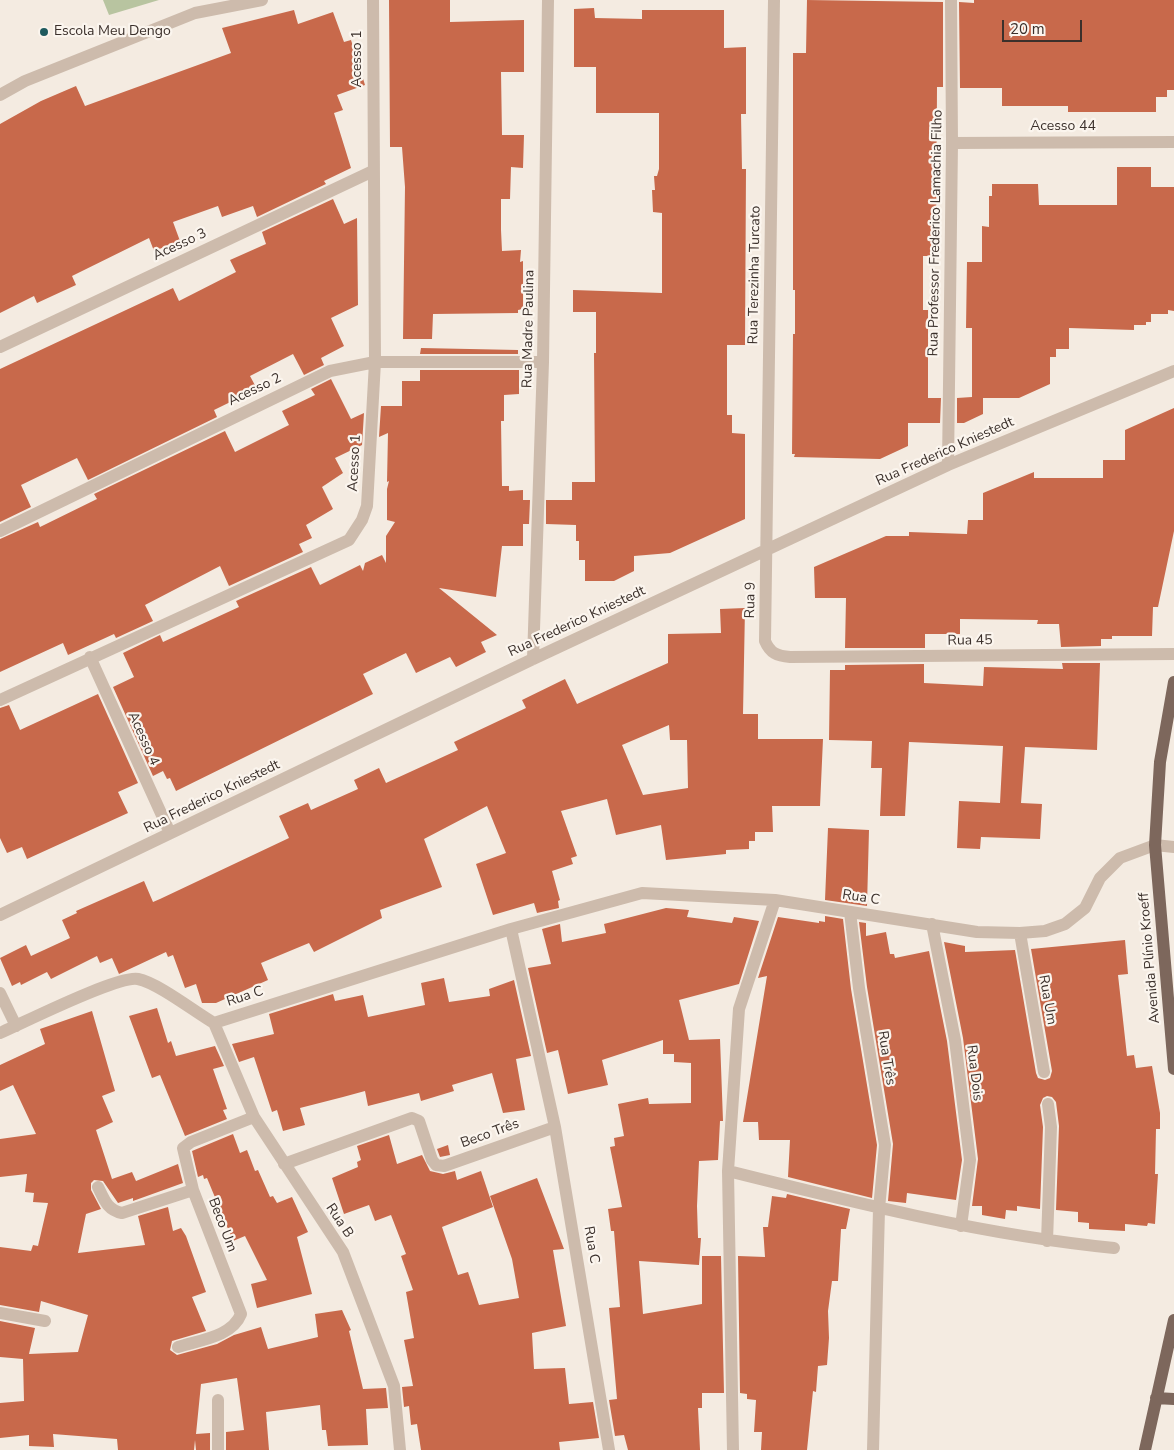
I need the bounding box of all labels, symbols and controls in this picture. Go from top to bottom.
scale bar [1004,10,1084,42]
text: 20 m [1010,19,1045,39]
place label: Escola Meu Dengo [54,24,171,40]
marker: Escola Meu Dengo [38,26,50,38]
street label: Acesso 1 [350,30,366,88]
street label: Rua Professor Frederico Lamachia Filho [925,109,947,357]
street label: Acesso 44 [1030,119,1096,135]
street label: Rua Terezinha Turcato [745,206,765,344]
street label: Acesso 3 [151,225,209,265]
street label: Rua Madre Paulina [520,270,538,388]
street label: Acesso 2 [226,370,284,410]
street label: Rua Frederico Kniestedt [873,414,1017,490]
street label: Acesso 1 [345,434,365,492]
street label: Rua 9 [742,582,760,618]
street label: Rua Frederico Kniestedt [506,583,648,661]
street label: Rua 45 [947,632,993,650]
street label: Acesso 4 [124,709,162,769]
street label: Rua Frederico Kniestedt [141,757,283,837]
street label: Rua C [841,887,881,909]
street label: Avenida Plínio Kroeff [1136,892,1164,1024]
street label: Rua Um [1034,974,1060,1026]
street label: Rua C [224,983,266,1011]
street label: Rua Três [873,1030,899,1086]
street label: Rua Dois [962,1044,986,1102]
street label: Beco Três [458,1116,522,1152]
street label: Beco Um [204,1195,240,1255]
street label: Rua B [321,1201,357,1241]
street label: Rua C [579,1225,603,1265]

